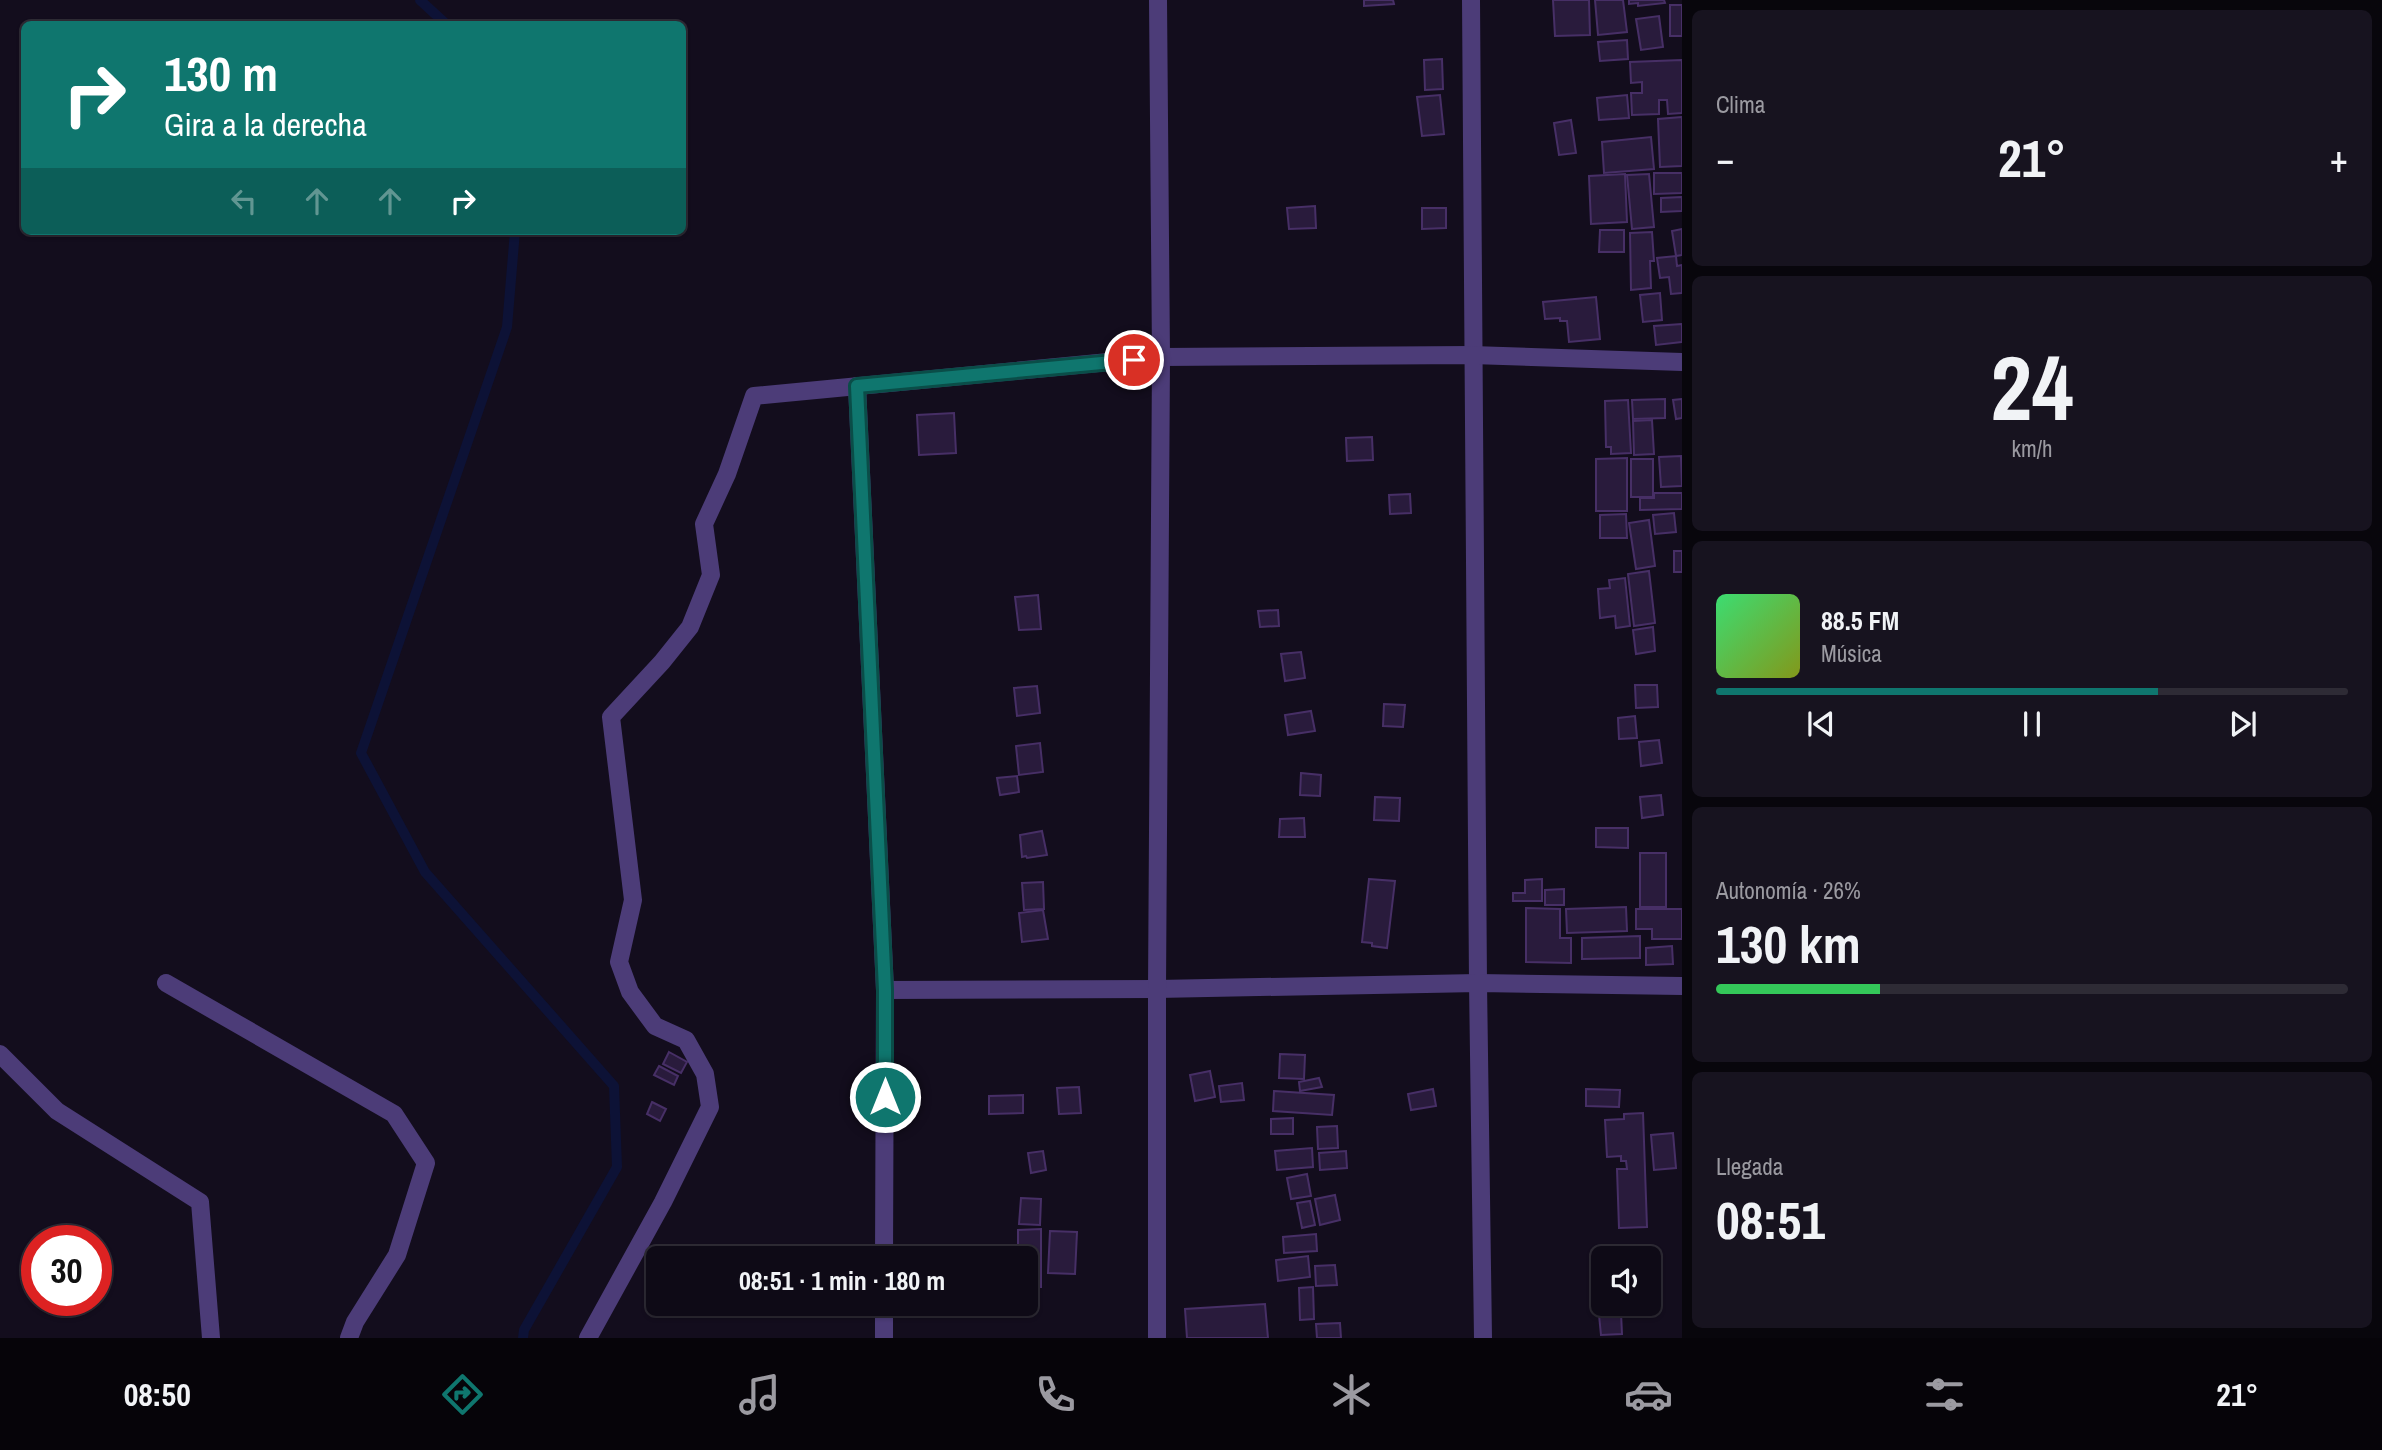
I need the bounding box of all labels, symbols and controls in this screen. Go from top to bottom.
text: 130 m [164,40,278,106]
icon: right [49,49,140,140]
text: Clima [1716,89,1765,120]
text: Gira a la derecha [164,103,367,146]
text: 21° [1998,123,2066,193]
text: − [1716,133,1734,184]
text: + [2330,133,2348,184]
icon: left [225,182,263,220]
icon: ahead [298,182,336,220]
icon: ahead [371,182,409,220]
icon: right [444,182,482,220]
text: 24 [1991,326,2074,448]
pin [1104,330,1164,390]
icon: arrive [1115,341,1153,379]
text: km/h [2012,433,2052,464]
text: 88.5 FM [1821,603,1899,638]
text: Música [1821,638,1882,669]
icon: previous [1802,705,1840,743]
icon: pause [2013,705,2051,743]
icon: next [2224,705,2262,743]
text: Autonomía · 26% [1716,875,1861,906]
text: 130 km [1716,909,1861,979]
position arrow [848,1060,922,1134]
text: Llegada [1716,1151,1783,1182]
text: 08:51 [1716,1185,1825,1255]
speed limit sign: 30 [21,1225,112,1316]
map controls [1591,1246,1661,1316]
button: sound [1591,1246,1661,1316]
text: 08:51 · 1 min · 180 m [739,1263,945,1298]
icon: directions [438,1370,487,1419]
icon: music [735,1370,784,1419]
icon: phone [1031,1370,1080,1419]
icon: climate [1327,1370,1376,1419]
icon: car [1624,1370,1673,1419]
icon: filters [1920,1370,1969,1419]
text: 08:50 [124,1373,191,1416]
text: 21° [2216,1373,2258,1416]

